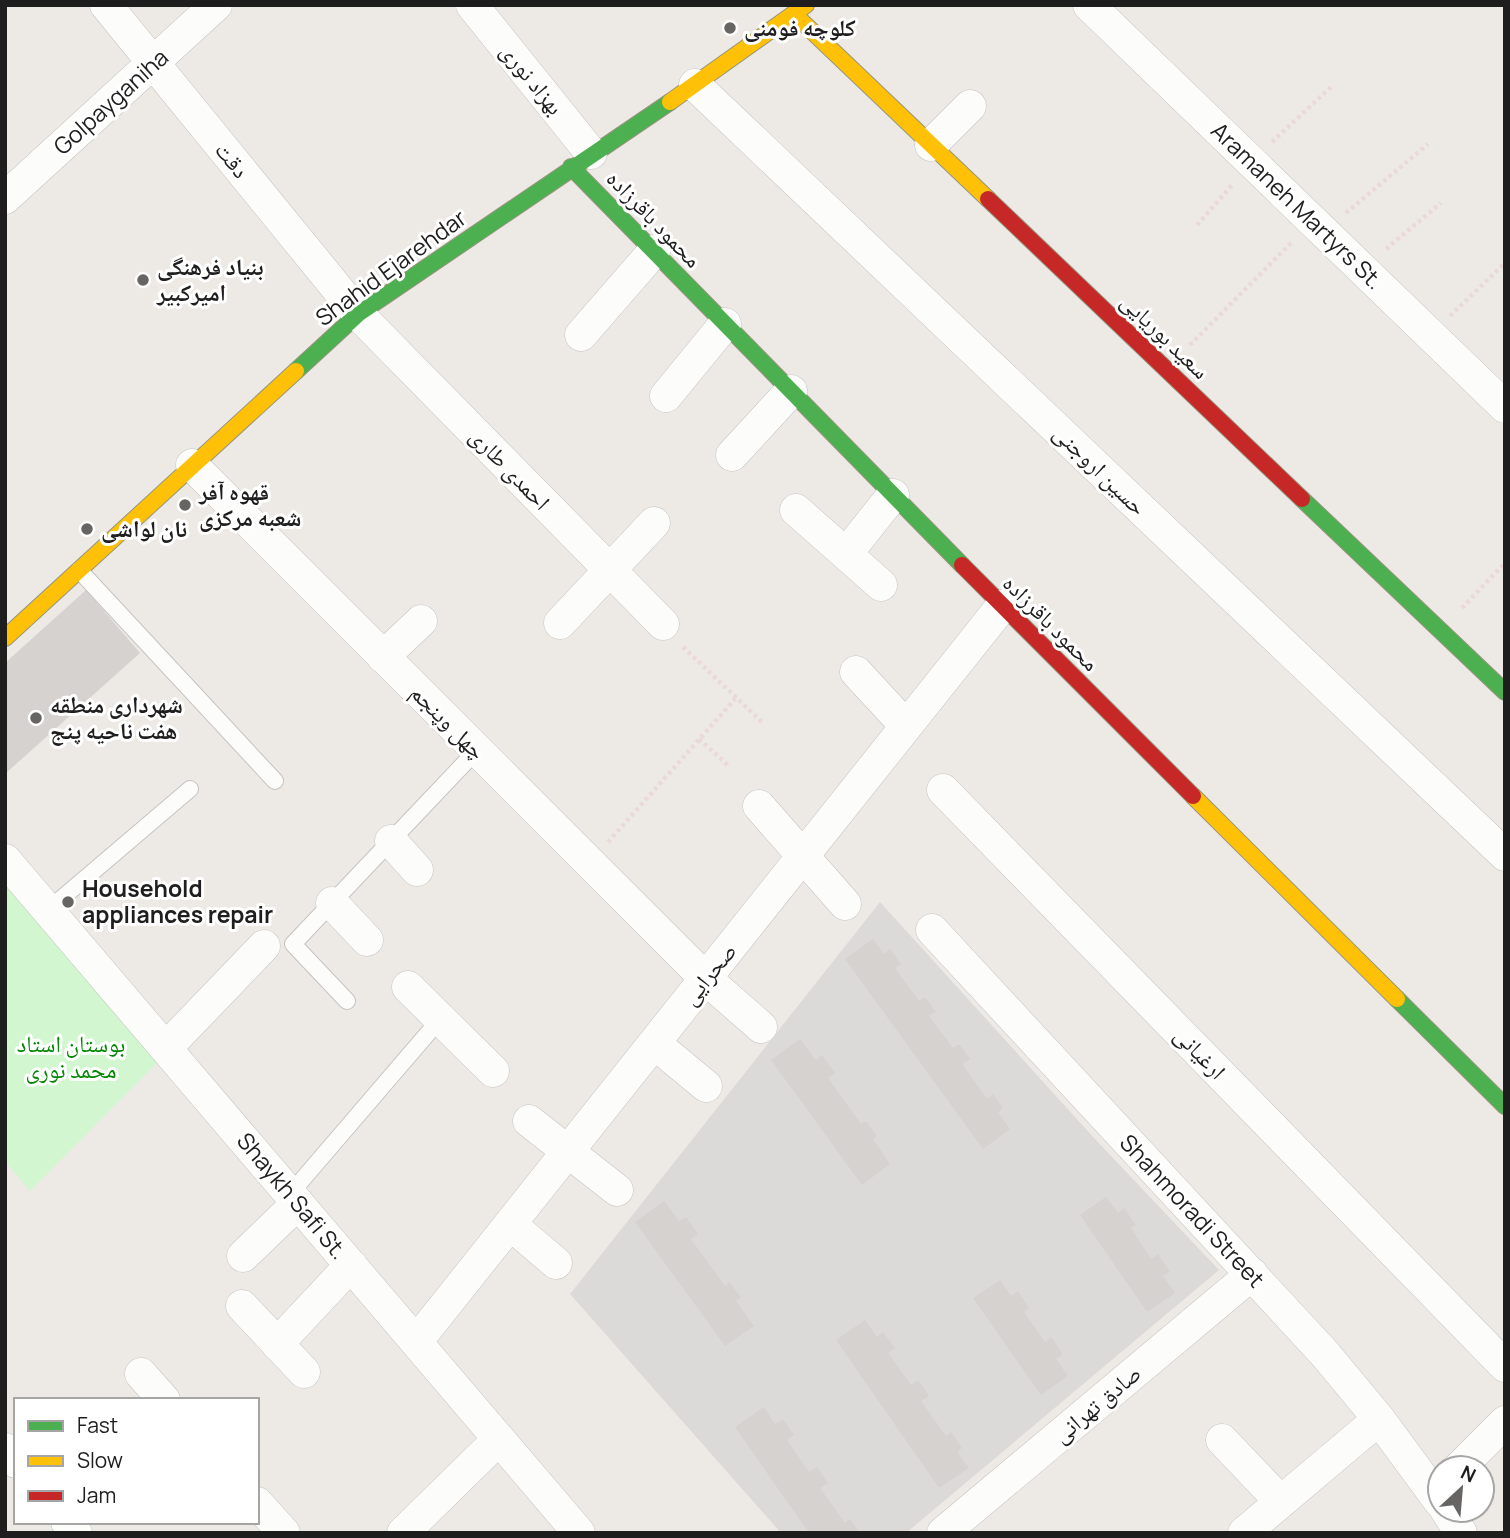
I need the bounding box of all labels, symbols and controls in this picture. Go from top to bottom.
place label: کلوچه فومنی [744,11,856,43]
marker: کلوچه فومنی [722,20,738,36]
street label: بهزاد نوری [494,36,572,121]
street label: Golpayganiha [46,41,175,162]
street label: Aramaneh Martyrs St. [1205,115,1391,296]
street label: دقت [208,135,257,184]
street label: محمود باقرزاده [600,162,709,274]
street label: Shahid Ejarehdar [308,202,472,333]
place label: بنیاد فرهنگی امیرکبیر [156,250,264,308]
marker: بنیاد فرهنگی امیرکبیر [135,272,151,288]
street label: سعید بوریایی [1114,285,1217,386]
street label: حسین اروجنی [1047,417,1154,522]
street label: احمدی طاری [463,420,558,517]
place label: قهوه آفر شعبه مرکزی [198,475,301,533]
marker: قهوه آفر شعبه مرکزی [177,497,193,513]
place label: نان لواشی [101,512,187,544]
marker: نان لواشی [79,521,95,537]
street label: محمود باقرزاده [996,567,1107,678]
street label: چهل وپنجم [403,677,493,767]
place label: شهرداری منطقه هفت ناحیه پنج [50,688,183,746]
marker: شهرداری منطقه هفت ناحیه پنج [28,710,44,726]
place label: Household appliances repair [82,872,273,930]
marker: Household appliances repair [60,894,76,910]
street label: صحرایی [673,935,743,1011]
street label: ارغیانی [1168,1019,1234,1086]
park label: بوستان استاد محمد نوری [17,1027,125,1085]
street label: Shaykh Safi St. [230,1125,355,1266]
street label: Shahmoradi Street [1113,1127,1272,1294]
street label: صادق تهرانی [1045,1357,1147,1450]
legend [14,1398,259,1524]
text: Fast [77,1411,118,1439]
text: Slow [77,1446,123,1474]
north arrow [1426,1454,1496,1524]
text: N [1457,1459,1480,1488]
text: Jam [77,1481,116,1509]

